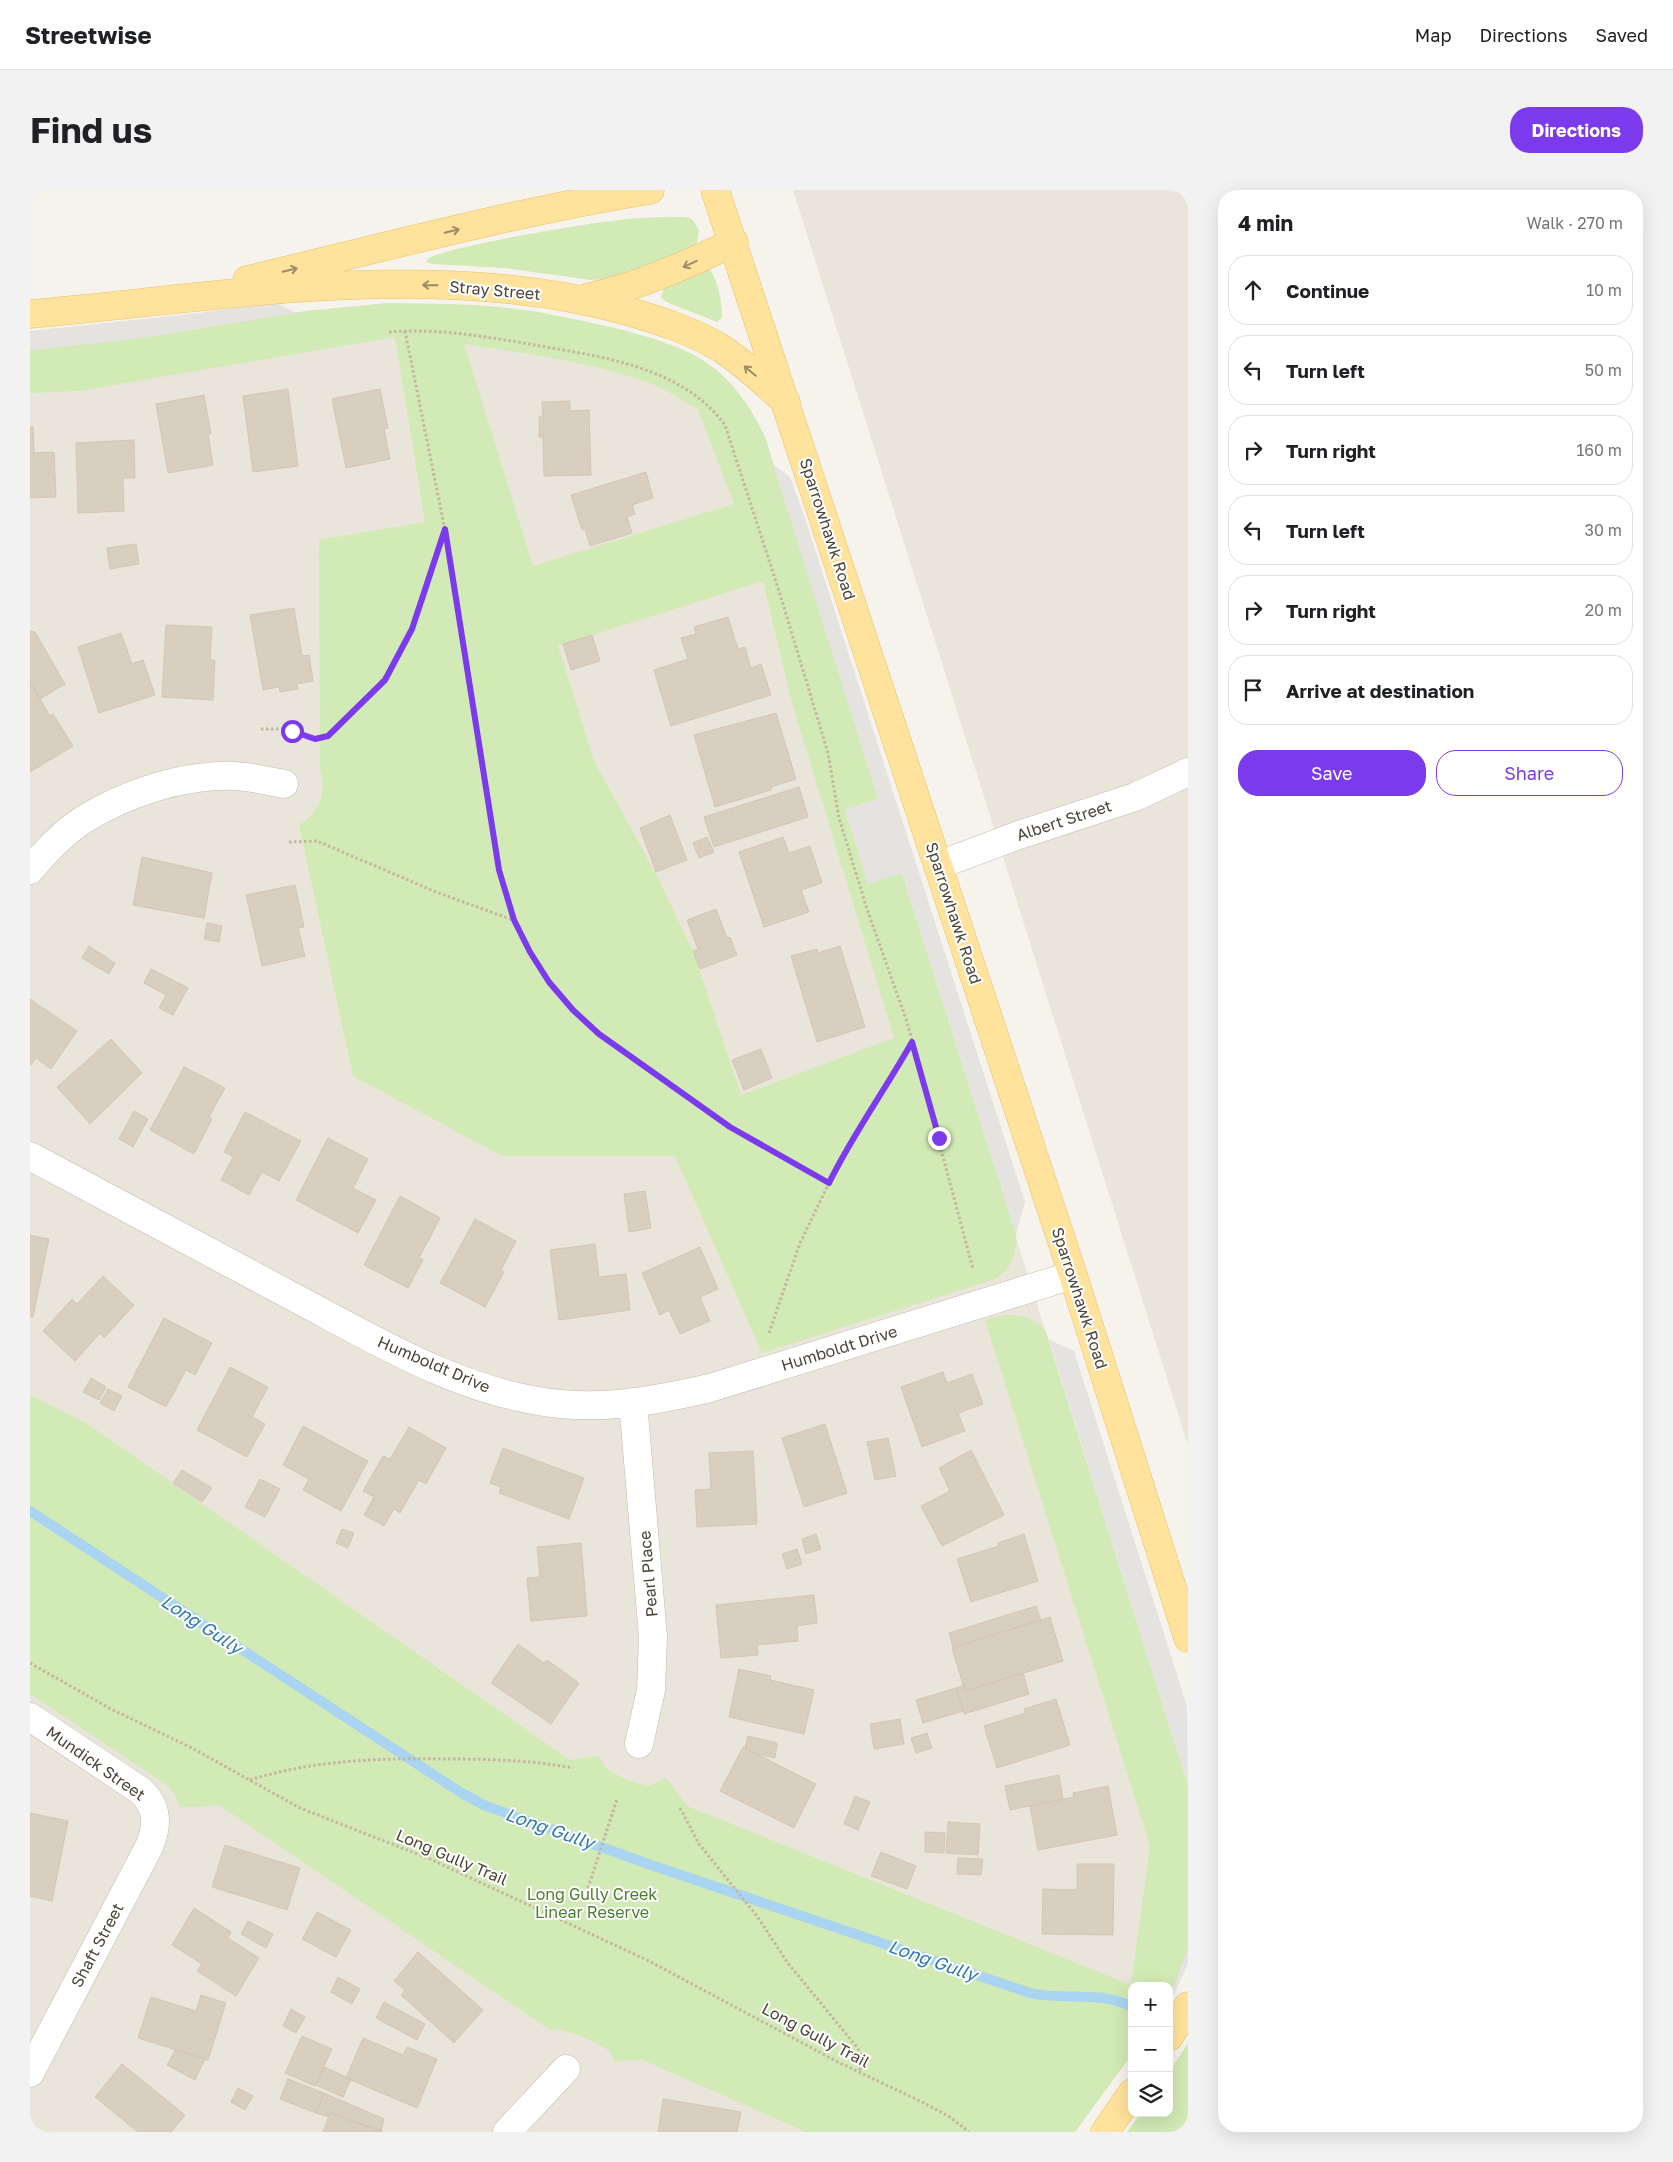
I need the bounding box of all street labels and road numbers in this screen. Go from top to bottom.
street label: Stray Street [449,276,541,304]
street label: Sparrowhawk Road [796,456,860,602]
street label: Albert Street [1014,795,1114,845]
street label: Sparrowhawk Road [922,840,986,986]
street label: Sparrowhawk Road [1048,1225,1112,1371]
street label: Humboldt Drive [779,1321,899,1375]
street label: Humboldt Drive [375,1331,493,1397]
street label: Pearl Place [634,1530,662,1618]
street label: Mundick Street [43,1721,149,1805]
street label: Long Gully Trail [393,1825,511,1889]
street label: Shaft Street [66,1899,128,1991]
street label: Long Gully Trail [759,1998,873,2072]

